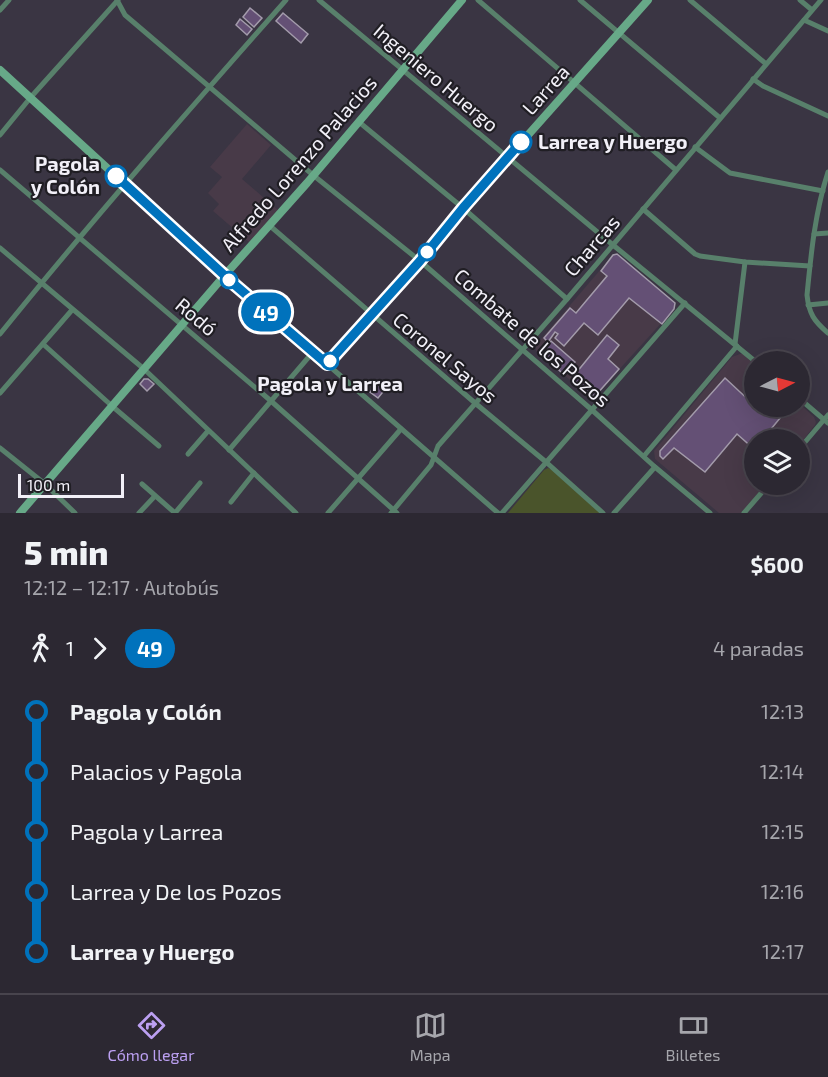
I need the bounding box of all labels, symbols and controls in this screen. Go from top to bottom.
street label: Ingeniero Huergo [369,18,504,136]
street label: Larrea [517,59,574,119]
street label: Alfredo Lorenzo Palacios [215,70,381,256]
place label: Larrea y Huergo [538,129,688,154]
marker: Larrea y Huergo [510,131,532,153]
place label: Pagola y Colón [31,151,100,199]
marker: Pagola y Colón [105,165,127,187]
street label: Charcas [558,210,624,281]
unlabelled marker [418,243,436,261]
street label: Combate de los Pozos [450,263,616,412]
unlabelled marker [220,271,238,289]
street label: Rodó [171,292,222,340]
line badge: 49 [239,292,293,332]
text: 49 [253,300,279,325]
street label: Coronel Sayos [389,307,503,408]
north arrow [744,351,810,417]
map controls [744,351,810,495]
marker: Pagola y Larrea [321,352,339,370]
place label: Pagola y Larrea [257,371,403,396]
button: layers [744,429,810,495]
scale bar [18,471,124,498]
text: 100 m [27,475,70,494]
text: 5 min [24,532,108,572]
text: $600 [750,551,804,577]
text: 12:12 – 12:17 · Autobús [24,575,219,599]
icon: walk [24,632,57,665]
icon: forward [83,632,116,665]
text: 1 [66,636,74,660]
text: 49 [137,636,163,661]
text: 4 paradas [713,636,804,660]
text: Pagola y Colón [70,698,222,724]
text: 12:13 [761,699,804,723]
text: Palacios y Pagola [70,758,242,784]
text: 12:14 [760,759,804,783]
text: Pagola y Larrea [70,818,223,844]
text: 12:15 [761,819,804,843]
text: Larrea y De los Pozos [70,878,282,904]
text: 12:16 [761,879,804,903]
text: Larrea y Huergo [70,938,235,964]
text: 12:17 [762,939,804,963]
tab: Cómo llegar [108,1009,195,1064]
tab: Mapa [410,1009,451,1064]
tab: Billetes [666,1009,720,1064]

